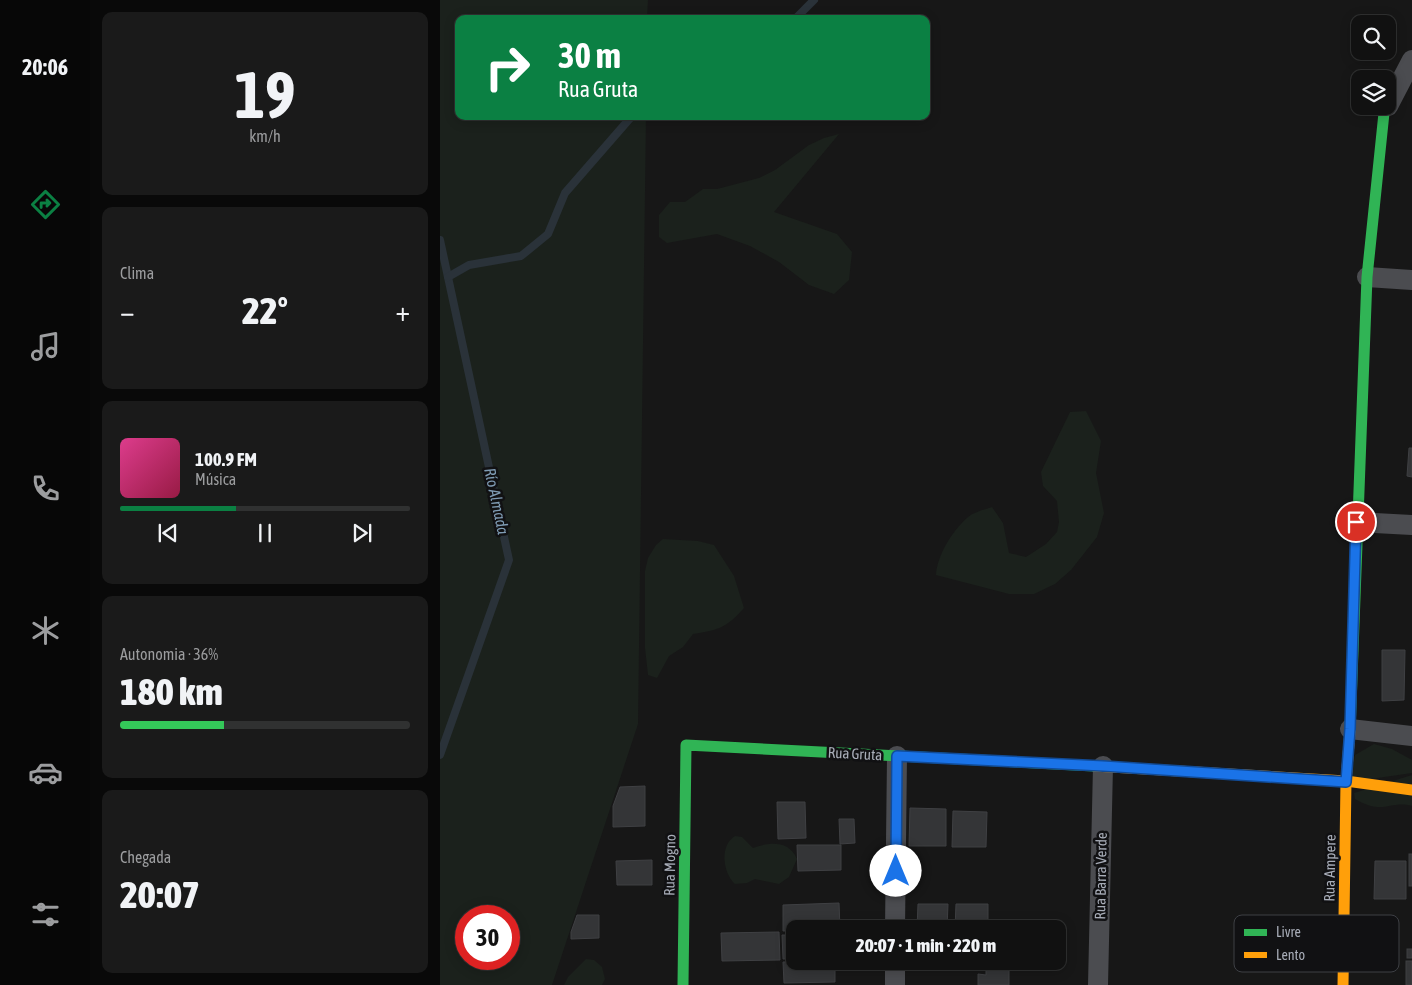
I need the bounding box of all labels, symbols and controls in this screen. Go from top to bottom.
map controls [1351,15,1396,115]
button: search [1351,15,1396,60]
icon: right [475,35,540,100]
text: 30 m [558,35,621,75]
text: 20:06 [22,54,68,80]
text: 19 [234,57,296,132]
button: layers [1351,70,1396,115]
text: Rua Gruta [558,76,638,102]
text: km/h [249,127,281,145]
icon: directions [28,187,63,222]
text: Clima [120,264,154,282]
text: 22° [242,289,288,332]
text: − [120,295,135,327]
text: + [395,295,410,327]
icon: music [28,329,63,364]
text: 100.9 FM [195,448,257,470]
water label: Río Almada [481,466,513,536]
text: Música [195,470,236,488]
icon: phone [28,471,63,506]
pin [1335,501,1377,543]
icon: arrive [1342,508,1370,536]
icon: previous [154,519,182,547]
icon: pause [251,519,279,547]
icon: next [348,519,376,547]
icon: climate [28,613,63,648]
text: Autonomia · 36% [120,645,218,663]
text: 180 km [120,670,223,713]
street label: Rua Gruta [827,744,883,763]
icon: car [28,755,63,790]
street label: Rua Barra Verde [1091,832,1110,920]
street label: Rua Mogno [660,834,679,896]
street label: Rua Ampere [1320,834,1339,902]
position arrow [869,844,921,896]
text: Chegada [120,848,171,866]
text: 20:07 [120,873,200,916]
icon: filters [28,897,63,932]
speed limit sign: 30 [455,905,520,970]
legend [1234,915,1399,972]
text: Livre [1276,924,1301,940]
text: 20:07 · 1 min · 220 m [856,934,996,956]
text: Lento [1276,947,1305,963]

